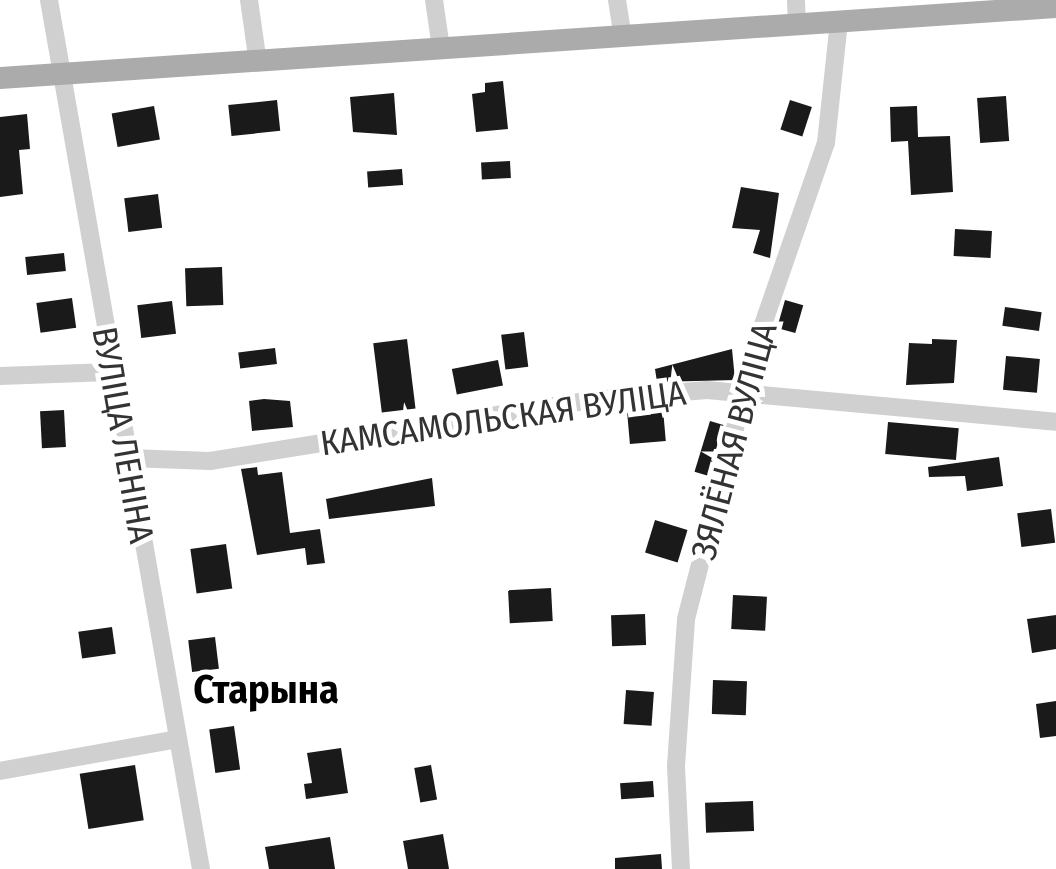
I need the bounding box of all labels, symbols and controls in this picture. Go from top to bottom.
street label: ЗЯЛЁНАЯ ВУЛІЦА [682,318,786,564]
street label: ВУЛІЦА ЛЕНІНА [83,323,163,547]
street label: КАМСАМОЛЬСКАЯ ВУЛІЦА [318,372,688,464]
district label: Старына [193,666,339,714]

